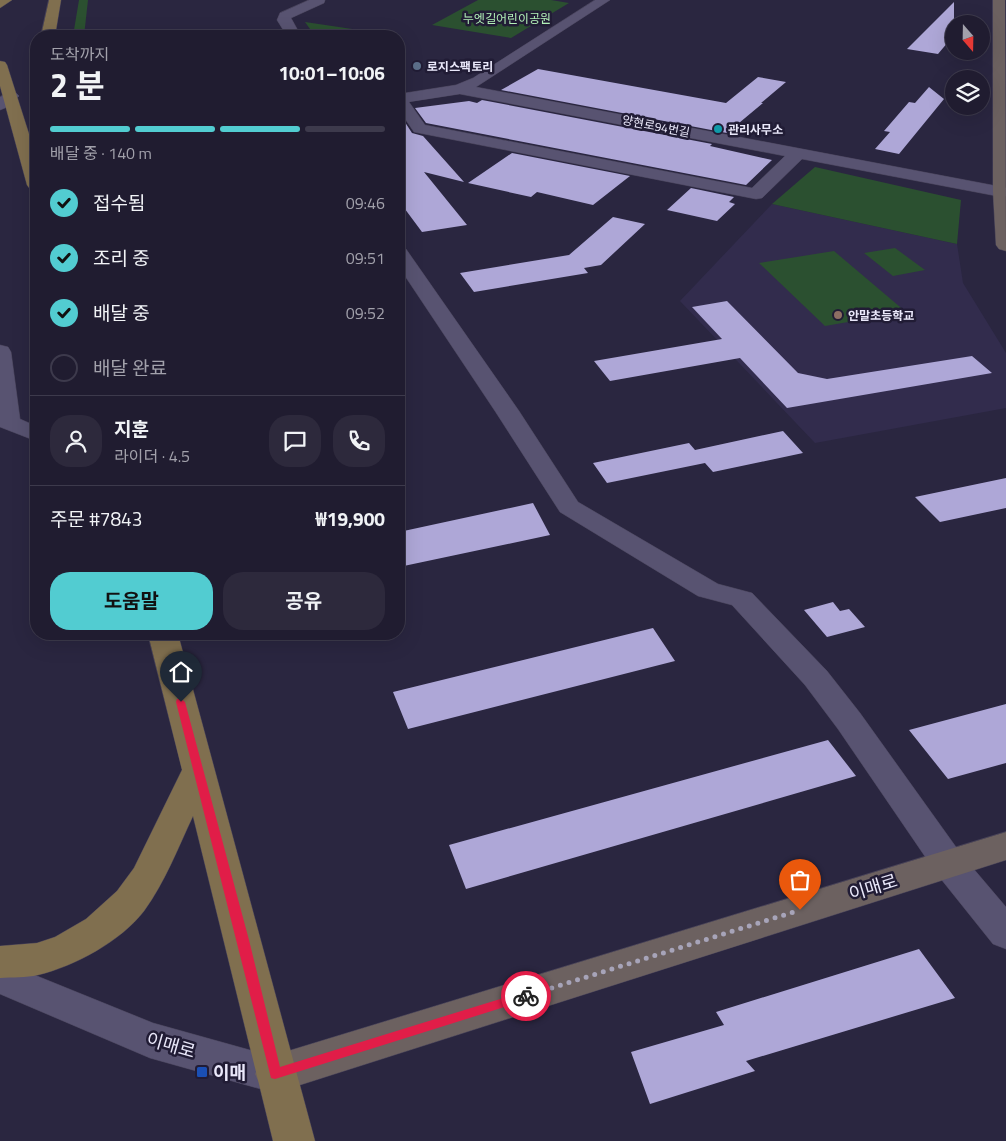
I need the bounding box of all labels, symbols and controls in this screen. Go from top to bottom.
park label: 누엣길어린이공원 [463,9,551,28]
north arrow [945,15,990,60]
map controls [945,15,990,115]
text: 도착까지 [50,42,109,66]
place label: 로지스팩토리 [427,57,493,76]
text: 10:01–10:06 [278,58,385,87]
marker: 로지스팩토리 [411,60,423,72]
text: 2 분 [50,61,104,109]
button: layers [945,70,990,115]
street label: 양현로94번길 [620,110,692,142]
place label: 관리사무소 [728,120,783,139]
marker: 관리사무소 [712,123,724,135]
text: 배달 중 · 140 m [50,141,152,165]
text: 접수됨 [93,188,145,217]
icon: check [50,189,78,217]
text: 09:46 [346,191,385,215]
text: 조리 중 [93,243,150,272]
icon: check [50,244,78,272]
text: 09:51 [346,246,385,270]
text: 배달 중 [93,298,150,327]
icon: check [50,299,78,327]
text: 09:52 [346,301,385,325]
place label: 안말초등학교 [848,306,914,325]
marker: 안말초등학교 [832,309,844,321]
text: 배달 완료 [93,353,167,382]
text: 지훈 [114,414,149,443]
button: person [50,415,102,467]
button: chat [269,415,321,467]
button: phone [333,415,385,467]
text: 라이더 · 4.5 [114,444,190,468]
text: 주문 #7843 [50,504,142,533]
text: ₩19,900 [316,504,385,533]
button: 도움말 [50,572,213,630]
button: 공유 [223,572,385,630]
pin [160,651,202,702]
icon: home [167,658,195,686]
pin [779,859,821,910]
icon: bag [786,866,814,894]
street label: 이매로 [845,867,901,907]
courier [501,971,551,1021]
icon: bike [512,982,540,1010]
street label: 이매로 [143,1025,199,1065]
place label: 이매 [213,1059,246,1086]
marker: 이매 [195,1065,209,1079]

